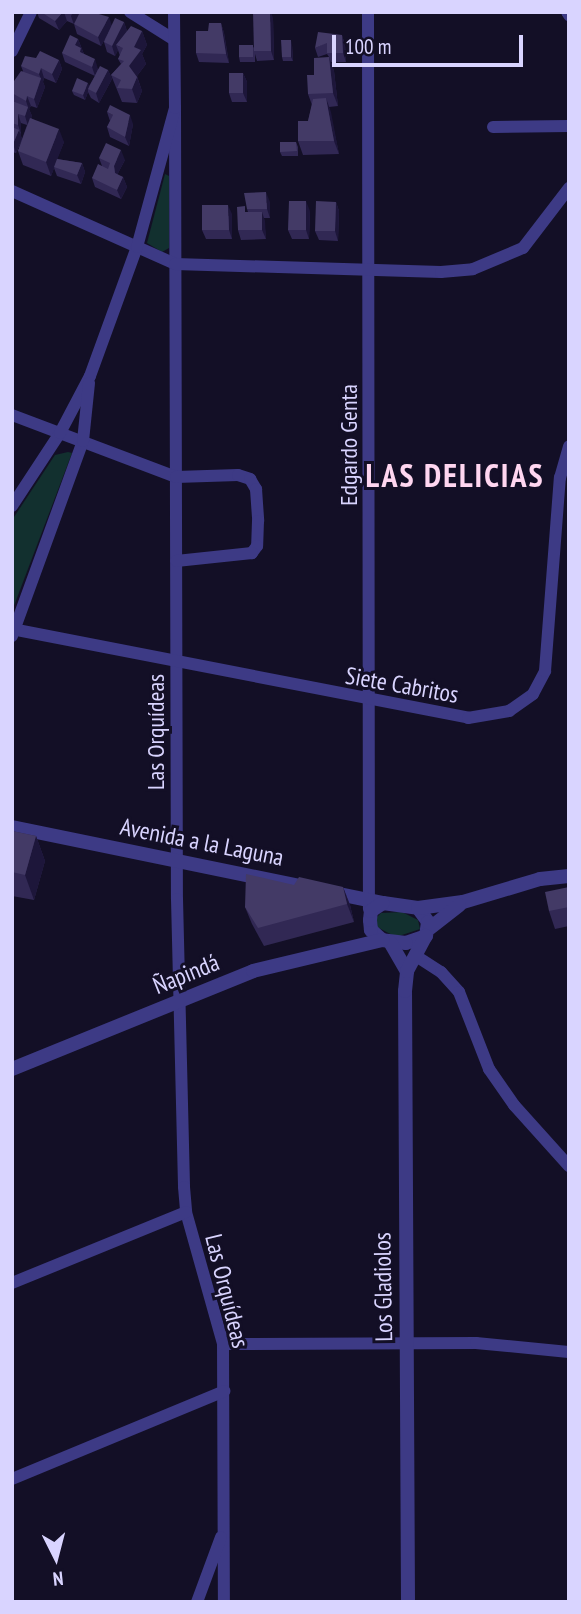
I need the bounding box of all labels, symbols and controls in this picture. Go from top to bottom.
scale bar [336,21,527,65]
text: 100 m [345,33,391,60]
street label: Edgardo Genta [335,384,363,506]
district label: LAS DELICIAS [367,456,543,494]
street label: Siete Cabritos [343,661,461,709]
street label: Las Orquídeas [142,674,170,790]
street label: Avenida a la Laguna [118,812,286,872]
street label: Ñapindá [149,948,223,1000]
street label: Las Orquídeas [199,1231,255,1351]
street label: Los Gladiolos [368,1232,398,1342]
north arrow [21,1523,91,1593]
text: N [52,1566,65,1591]

